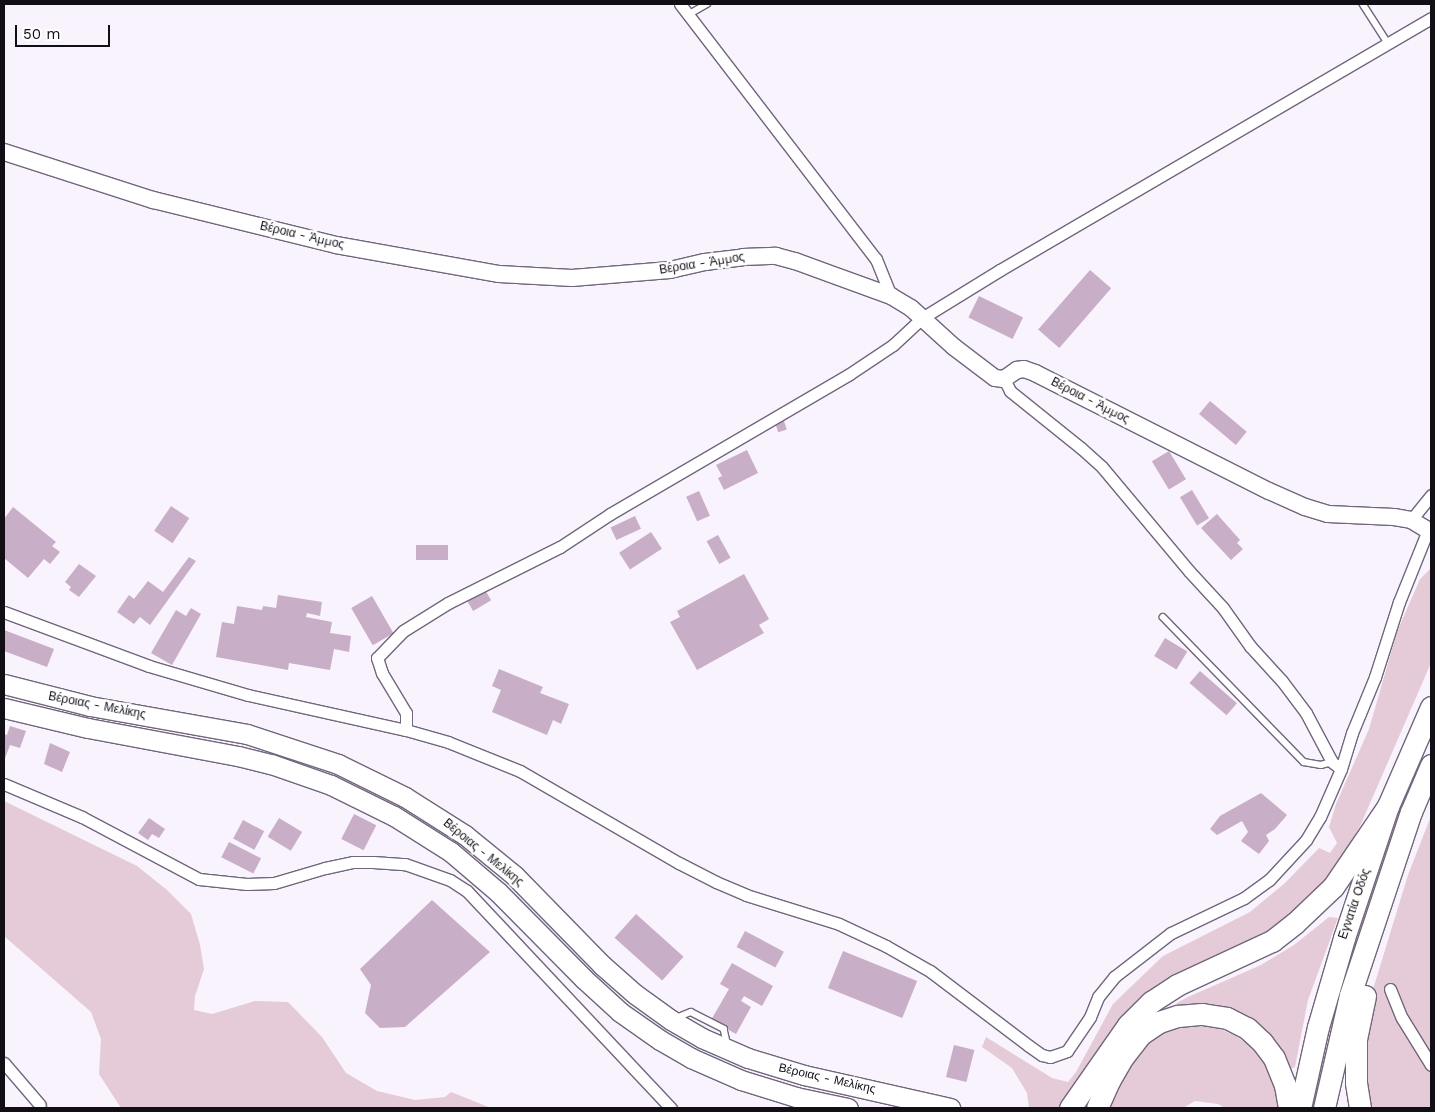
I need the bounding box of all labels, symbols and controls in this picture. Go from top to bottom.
scale bar [18,15,112,47]
text: 50 m [23,25,60,43]
street label: Βέροια - Άμμος [258,219,346,253]
street label: Βέροια - Άμμος [658,250,746,278]
street label: Βέροια - Άμμος [1048,375,1132,427]
street label: Βέροιας - Μελίκης [47,689,147,723]
street label: Βέροιας - Μελίκης [440,816,526,890]
street label: Εγνατία Οδός [1336,867,1374,941]
street label: Βέροιας - Μελίκης [777,1061,877,1097]

